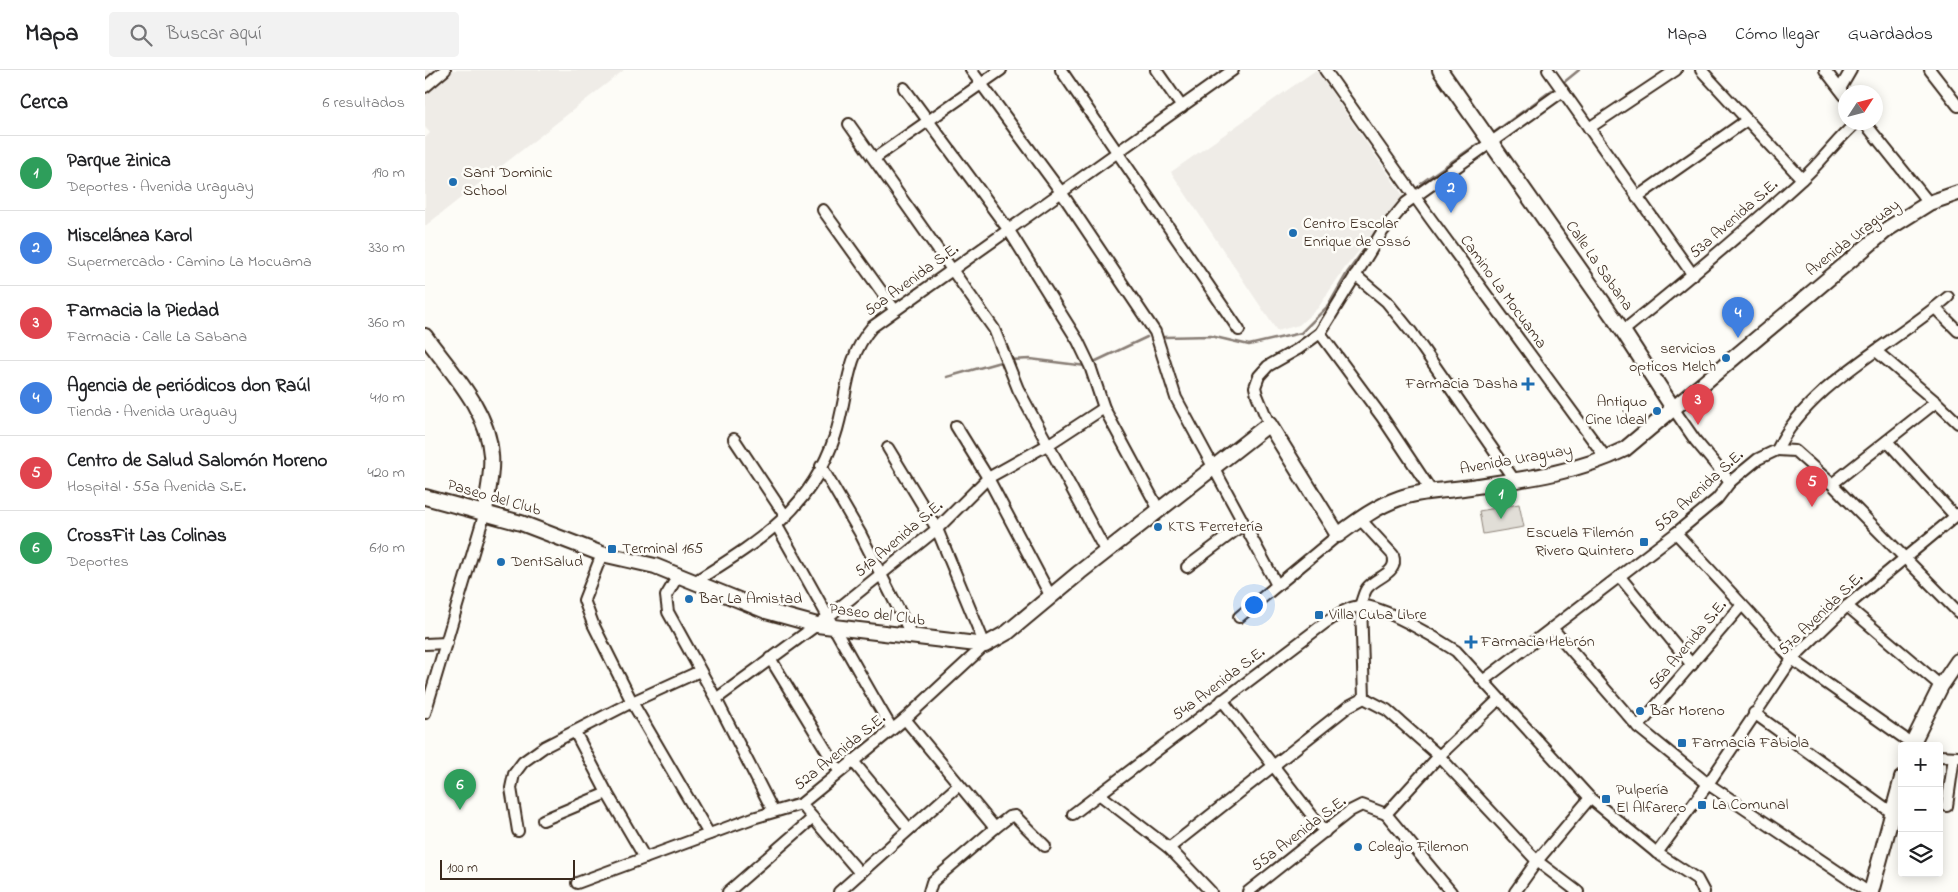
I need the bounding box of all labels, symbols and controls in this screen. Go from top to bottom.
search box [109,12,459,57]
text: Mapa [25,17,79,52]
icon: search [127,21,155,49]
text: Buscar aquí [167,21,262,48]
text: Mapa [1667,22,1707,48]
text: Cómo llegar [1735,22,1820,48]
text: Guardados [1848,22,1933,48]
north arrow [1838,85,1883,130]
text: Cerca [20,88,68,118]
text: 6 resultados [322,91,405,115]
text: Parque Zinica [67,148,171,175]
text: 1 [33,161,39,185]
text: 190 m [372,161,405,185]
place label: Sant Dominic School [463,161,553,203]
pin: 2 [1435,172,1467,213]
street label: 53a Avenida S.E. [1684,174,1784,264]
text: Deportes · Avenida Uraguay [67,175,254,199]
marker: Sant Dominic School [447,176,459,188]
street label: Avenida Uraguay [1801,194,1905,282]
place label: Centro Escolar Enrique de Ossó [1303,212,1411,254]
street label: Calle La Sabana [1559,216,1639,316]
text: Miscelánea Karol [67,223,192,250]
marker: Centro Escolar Enrique de Ossó [1287,227,1299,239]
street label: Camino La Mocuama [1453,230,1553,354]
text: 2 [32,236,40,260]
text: 330 m [368,236,405,260]
street label: 50a Avenida S.E. [860,238,964,322]
text: Supermercado · Camino La Mocuama [67,250,312,274]
pin: 4 [1722,297,1754,338]
text: Farmacia la Piedad [67,298,219,325]
text: 3 [33,311,39,335]
text: 360 m [368,311,405,335]
text: Farmacia · Calle La Sabana [67,325,247,349]
place label: servicios opticos Melch [1629,337,1716,379]
marker: servicios opticos Melch [1720,352,1732,364]
place label: Farmacia Dasha [1405,372,1518,396]
text: Agencia de periódicos don Raúl [67,373,310,400]
marker: Farmacia Dasha [1522,378,1534,390]
pin: 3 [1682,384,1714,425]
text: 4 [33,386,39,410]
text: 410 m [370,386,405,410]
place label: Antiguo Cine Ideal [1585,390,1647,432]
text: Tienda · Avenida Uraguay [67,400,237,424]
marker: Antiguo Cine Ideal [1651,405,1663,417]
street label: Avenida Uraguay [1458,438,1574,482]
street label: 55a Avenida S.E. [1649,444,1749,538]
text: Centro de Salud Salomón Moreno [67,448,327,475]
text: 5 [31,461,41,485]
text: 420 m [367,461,405,485]
pin: 5 [1796,466,1828,507]
street label: Paseo del Club [444,473,544,523]
text: Hospital · 55a Avenida S.E. [67,475,246,499]
pin: 1 [1485,478,1517,519]
street label: 51a Avenida S.E. [849,495,949,583]
place label: KTS Ferretería [1168,515,1263,539]
marker: KTS Ferretería [1152,521,1164,533]
place label: Escuela Filemón Rivero Quintero [1526,521,1634,563]
text: CrossFit Las Colinas [67,523,227,550]
text: 6 [32,536,40,560]
text: 610 m [370,536,405,560]
marker: Escuela Filemón Rivero Quintero [1638,536,1650,548]
place label: Terminal 165 [622,537,703,561]
marker: Terminal 165 [606,543,618,555]
text: Deportes [67,550,129,574]
place label: DentSalud [510,550,583,574]
marker: DentSalud [495,556,507,568]
street label: 57a Avenida S.E. [1773,567,1869,661]
place label: Bar La Amistad [698,587,802,611]
your location [1241,592,1267,618]
marker: Bar La Amistad [683,593,695,605]
street label: 56a Avenida S.E. [1643,595,1733,695]
street label: Paseo del Club [828,597,927,633]
place label: Villa Cuba Libre [1328,603,1427,627]
marker: Villa Cuba Libre [1313,609,1325,621]
place label: Farmacia Hebrón [1480,630,1595,654]
marker: Farmacia Hebrón [1465,636,1477,648]
street label: 54a Avenida S.E. [1167,641,1271,727]
place label: Bar Moreno [1649,699,1725,723]
marker: Bar Moreno [1634,705,1646,717]
street label: 52a Avenida S.E. [789,707,891,797]
place label: Farmacia Fabiola [1691,731,1809,755]
marker: Farmacia Fabiola [1676,737,1688,749]
map controls [1898,742,1943,877]
button: + [1898,742,1943,787]
pin: 6 [444,769,476,810]
place label: Pulpería El Alfarero [1616,778,1686,820]
button: − [1898,787,1943,832]
street label: 55a Avenida S.E. [1246,790,1352,878]
marker: Pulpería El Alfarero [1600,793,1612,805]
place label: La Comunal [1712,793,1789,817]
marker: La Comunal [1696,799,1708,811]
button: layers [1898,832,1943,877]
place label: Colegio Filemon [1368,835,1469,859]
marker: Colegio Filemon [1352,841,1364,853]
scale bar [440,857,575,880]
text: 100 m [447,858,478,879]

